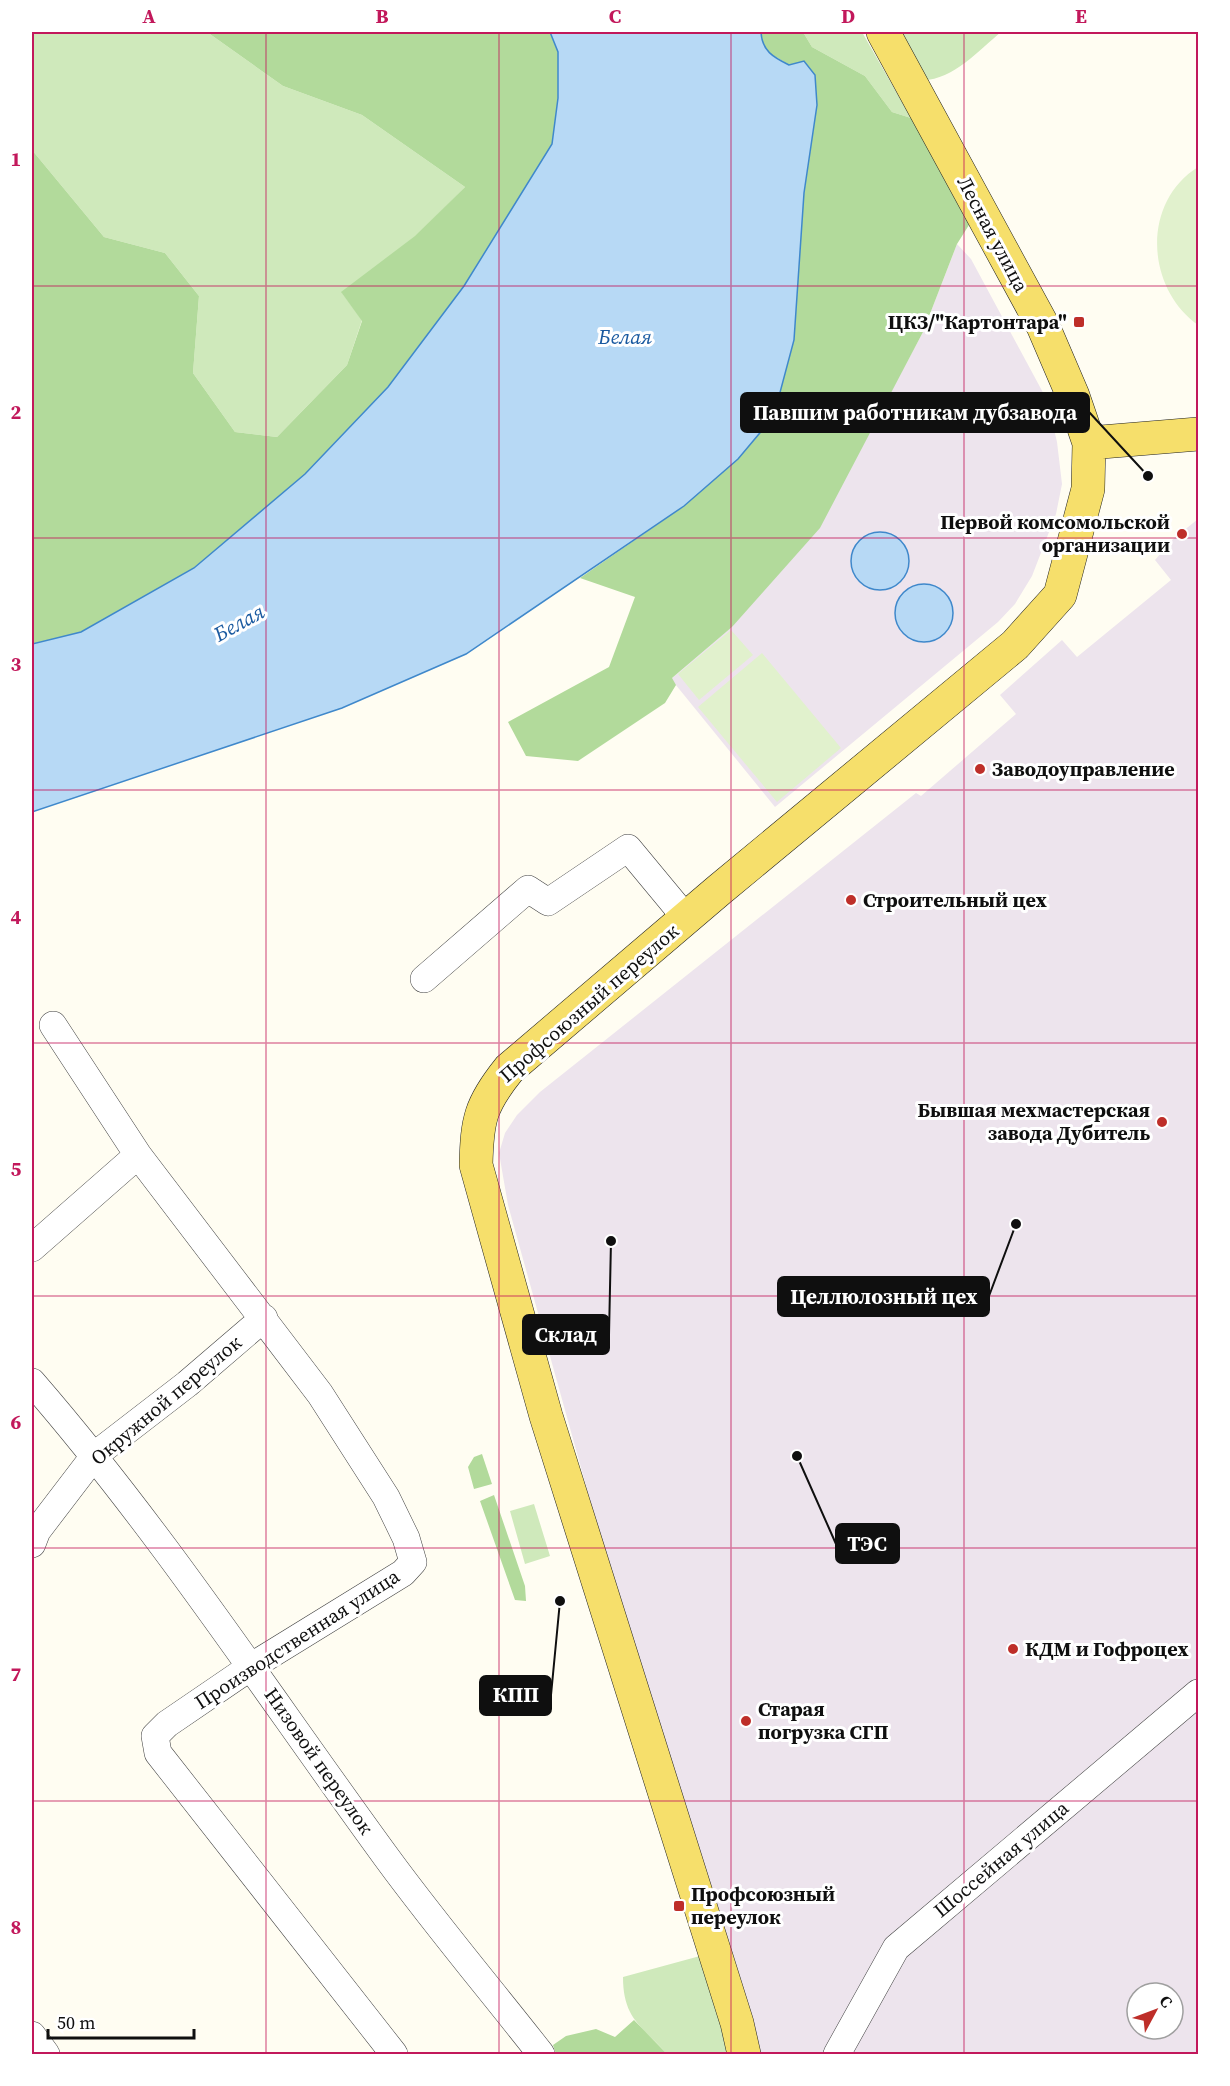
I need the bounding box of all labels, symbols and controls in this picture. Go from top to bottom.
text: A [142,2,156,30]
text: B [375,2,389,30]
text: C [609,2,621,30]
text: D [841,2,855,30]
text: E [1075,2,1087,30]
text: 1 [11,145,21,173]
street label: Лесная улица [951,171,1036,298]
place label: ЦКЗ/"Картонтара" [888,308,1067,336]
marker: ЦКЗ/"Картонтара" [1072,315,1086,329]
water label: Белая [597,322,652,351]
callout: Павшим работникам дубзавода [741,393,1089,432]
text: 2 [11,398,22,426]
text: Павшим работникам дубзавода [753,398,1078,427]
place label: Первой комсомольской организации [940,508,1170,559]
marker: Первой комсомольской организации [1175,527,1189,541]
water label: Белая [207,597,270,649]
text: 3 [11,650,22,678]
place label: Заводоуправление [992,755,1175,783]
marker: Заводоуправление [973,762,987,776]
place label: Строительный цех [863,886,1047,914]
marker: Строительный цех [844,893,858,907]
text: 4 [11,903,22,931]
street label: Профсоюзный переулок [493,917,685,1089]
place label: Бывшая мехмастерская завода Дубитель [918,1096,1150,1147]
marker: Бывшая мехмастерская завода Дубитель [1155,1115,1169,1129]
text: 5 [11,1155,22,1183]
callout: Целлюлозный цех [778,1277,989,1316]
text: Целлюлозный цех [790,1282,978,1311]
callout: Склад [523,1315,609,1354]
text: Склад [535,1320,597,1349]
street label: Окружной переулок [85,1328,247,1472]
text: 6 [11,1408,22,1436]
callout: ТЭС [836,1524,899,1563]
text: ТЭС [847,1529,887,1558]
street label: Производственная улица [189,1562,406,1716]
place label: КДМ и Гофроцех [1025,1635,1189,1663]
marker: КДМ и Гофроцех [1006,1642,1020,1656]
text: 7 [11,1660,22,1688]
callout: КПП [480,1676,551,1715]
text: КПП [493,1680,539,1709]
street label: Низовой переулок [258,1682,380,1840]
place label: Старая погрузка СГП [758,1695,889,1746]
marker: Старая погрузка СГП [739,1714,753,1728]
street label: Шоссейная улица [927,1794,1075,1924]
place label: Профсоюзный переулок [691,1880,835,1931]
marker: Профсоюзный переулок [672,1899,686,1913]
text: 8 [11,1913,21,1941]
north arrow [1125,1981,1185,2041]
text: С [1155,1990,1178,2012]
scale bar [48,2002,194,2040]
text: 50 m [57,2010,95,2035]

